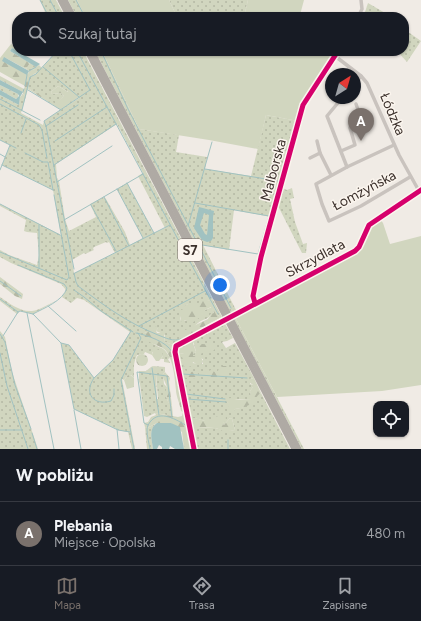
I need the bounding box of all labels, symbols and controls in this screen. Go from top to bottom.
search box [12,12,409,56]
icon: search [26,23,48,45]
text: Szukaj tutaj [58,25,137,43]
north arrow [325,68,361,104]
street label: Łódzka [376,91,409,138]
pin: A [348,108,374,141]
street label: Malborska [257,137,290,203]
street label: Łomżyńska [329,167,399,214]
street label: Skrzydlata [283,236,348,281]
road number: S7 [178,239,202,261]
your location [210,275,230,295]
map controls [373,401,409,437]
button: locate [373,401,409,437]
text: W pobliżu [16,465,93,485]
text: Plebania [54,517,112,535]
text: A [24,526,34,541]
text: 480 m [366,526,405,541]
text: Miejsce · Opolska [54,535,156,550]
tab: Mapa [54,575,81,612]
tab: Trasa [189,575,215,612]
tab: Zapisane [322,575,367,612]

